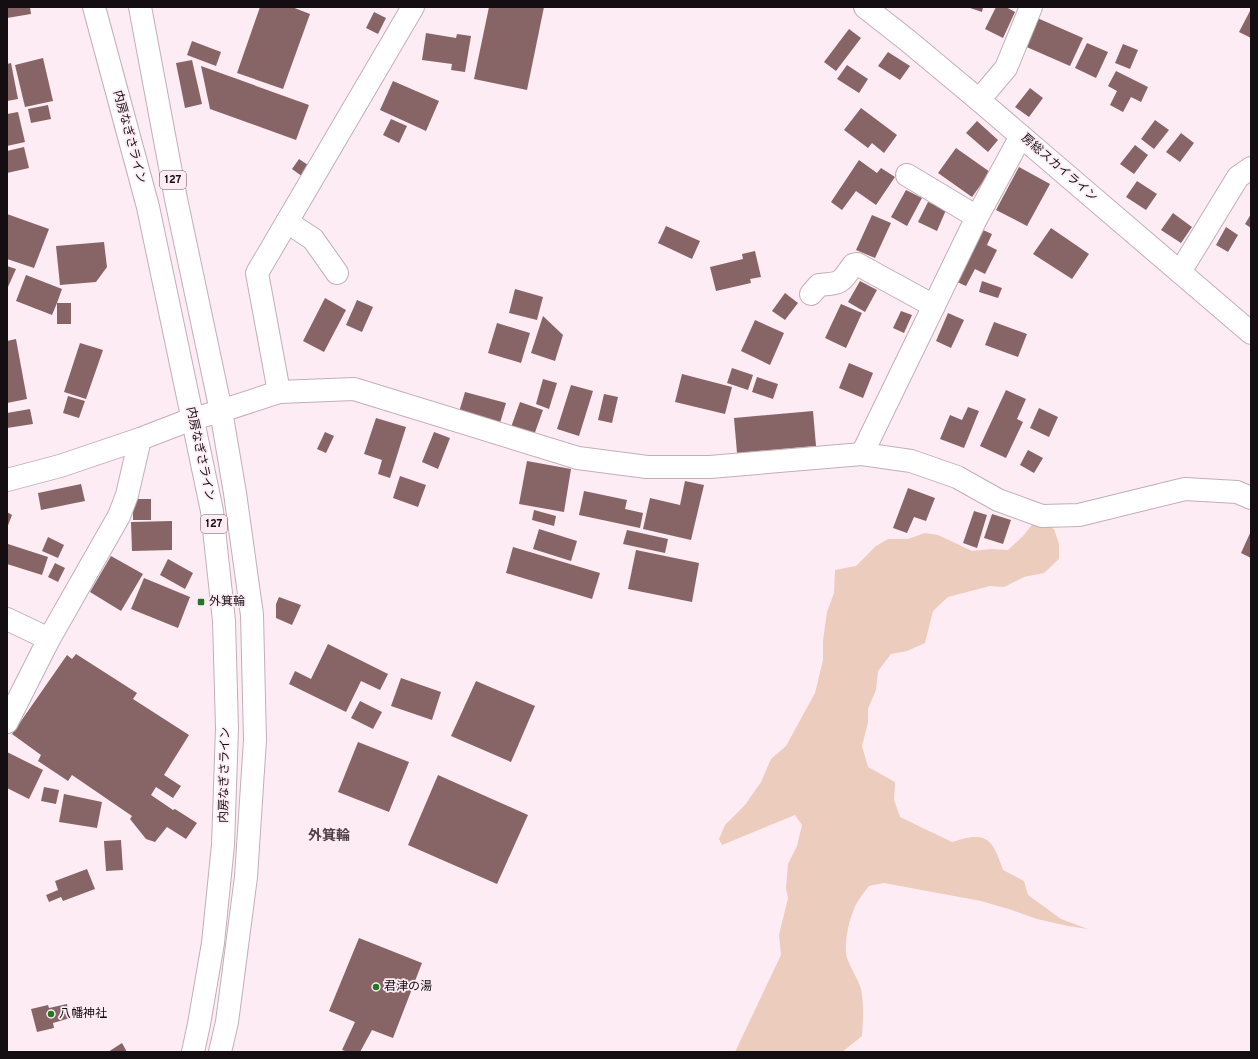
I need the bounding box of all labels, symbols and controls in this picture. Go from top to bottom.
street label: 内房なぎさライン [109,89,149,185]
street label: 房総スカイライン [1018,130,1100,206]
road number: 127 [160,171,186,189]
street label: 内房なぎさライン [182,405,218,503]
road number: 127 [201,515,227,533]
place label: 外箕輪 [209,594,245,610]
marker: 外箕輪 [196,597,206,607]
street label: 内房なぎさライン [216,727,234,823]
district label: 外箕輪 [308,827,350,845]
place label: 君津の湯 [384,979,432,995]
marker: 君津の湯 [371,982,381,992]
place label: 八幡神社 [59,1006,107,1022]
marker: 八幡神社 [46,1009,56,1019]

